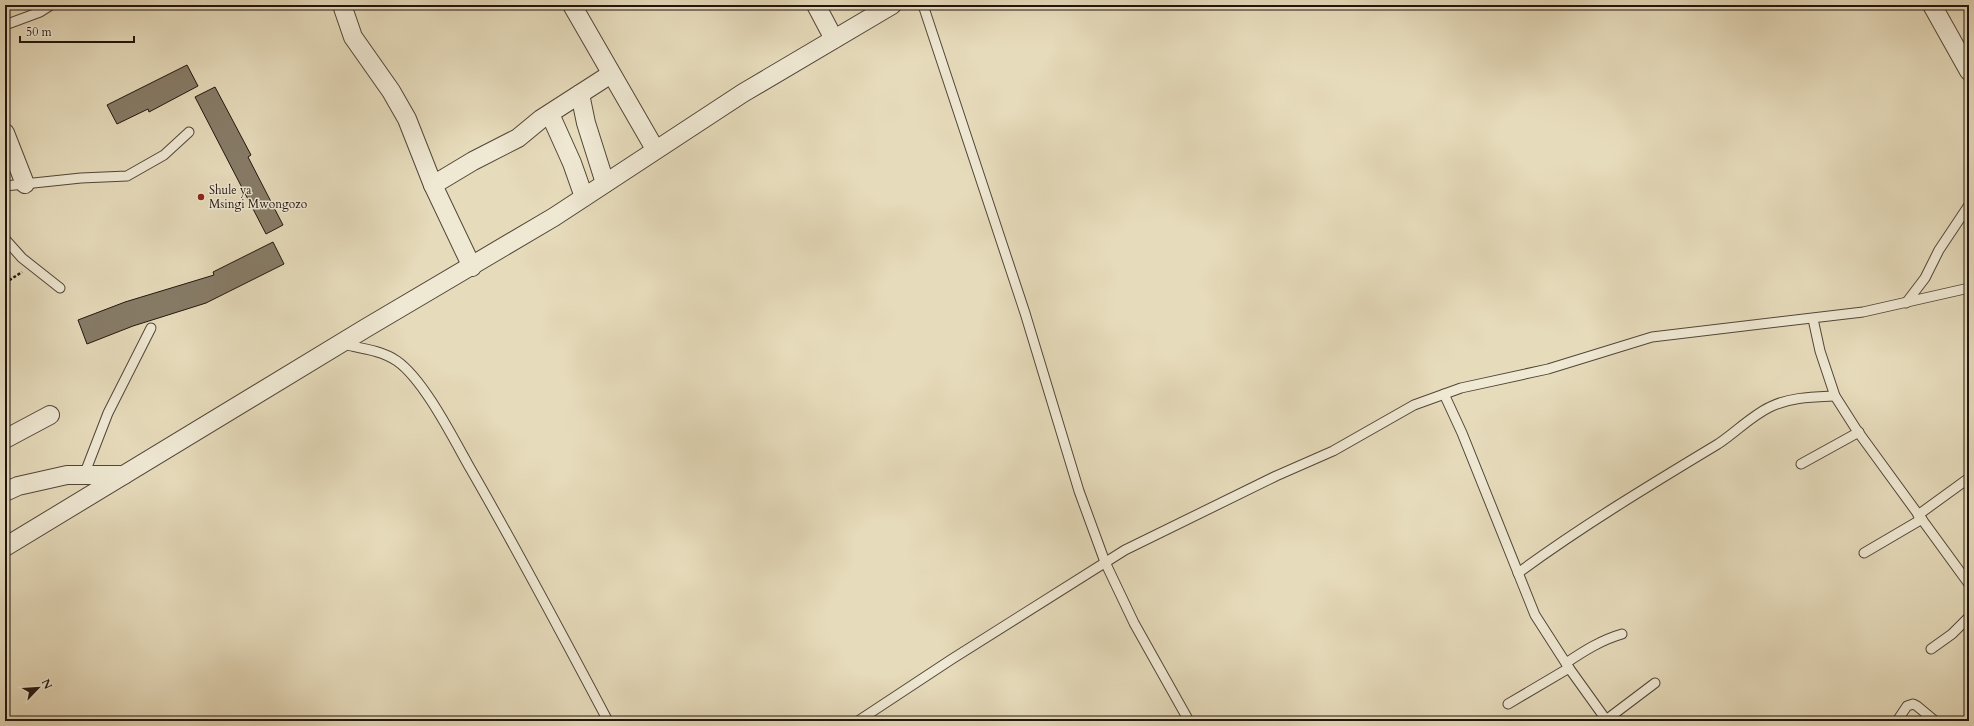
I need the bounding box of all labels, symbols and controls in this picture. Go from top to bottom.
scale bar [20,18,134,44]
text: 50 m [26,24,53,40]
place label: Shule ya Msingi Mwongozo [209,182,308,212]
marker: Shule ya Msingi Mwongozo [196,192,206,202]
north arrow [18,668,58,708]
text: N [38,676,56,692]

